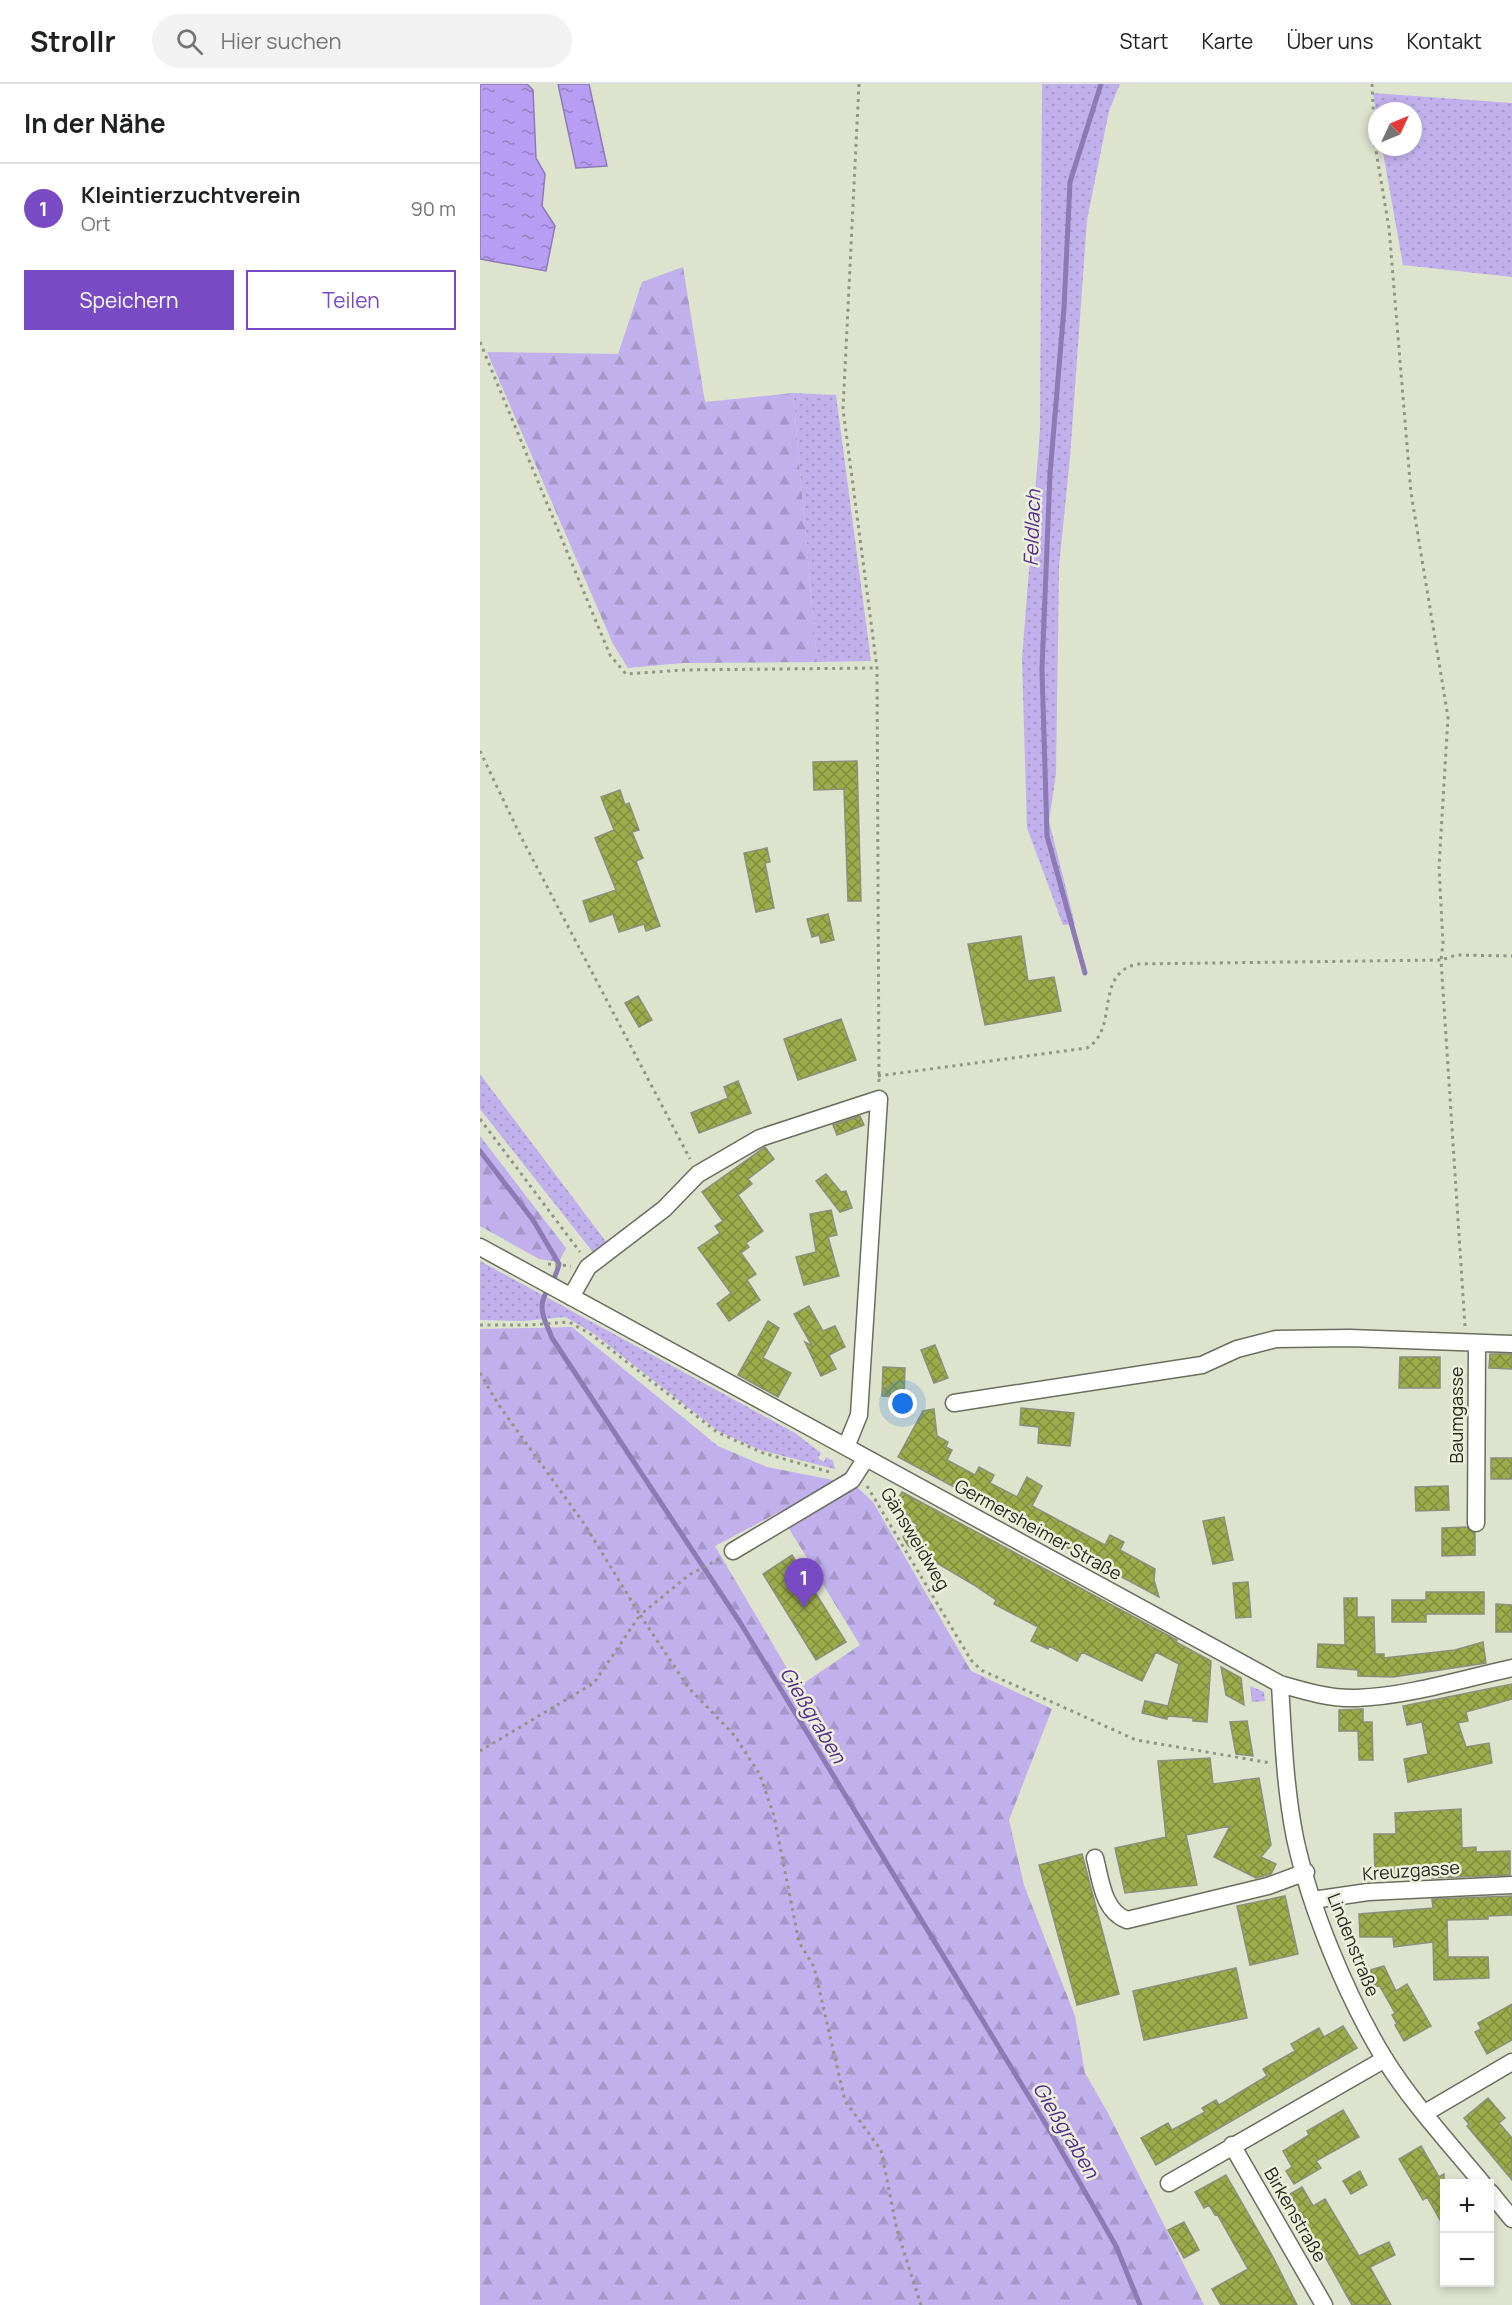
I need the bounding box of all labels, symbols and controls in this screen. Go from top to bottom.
search box [152,14,572,68]
text: Strollr [30,22,116,60]
icon: search [173,25,206,58]
text: Hier suchen [221,26,341,56]
text: Start [1119,27,1168,55]
text: Karte [1201,27,1253,55]
text: Über uns [1286,27,1374,55]
text: Kontakt [1407,27,1482,55]
north arrow [1368,102,1422,156]
text: In der Nähe [24,105,166,141]
text: Kleintierzuchtverein [81,180,300,210]
text: 1 [39,195,48,222]
text: 90 m [410,195,456,222]
text: Ort [81,210,111,237]
button: Speichern [24,270,234,330]
button: Teilen [246,270,456,330]
water label: Feldlach [1017,488,1046,567]
street label: Baumgasse [1444,1366,1468,1464]
your location [888,1389,917,1418]
street label: Germersheimer Straße [950,1473,1127,1585]
street label: Gänsweidweg [876,1483,956,1594]
pin: 1 [784,1558,824,1608]
water label: Gießgraben [774,1662,853,1769]
street label: Kreuzgasse [1361,1855,1461,1885]
street label: Lindenstraße [1322,1889,1386,2000]
water label: Gießgraben [1027,2077,1106,2184]
street label: Birkenstraße [1259,2163,1333,2266]
map controls [1440,2179,1494,2287]
button: + [1440,2179,1494,2233]
button: − [1440,2233,1494,2287]

